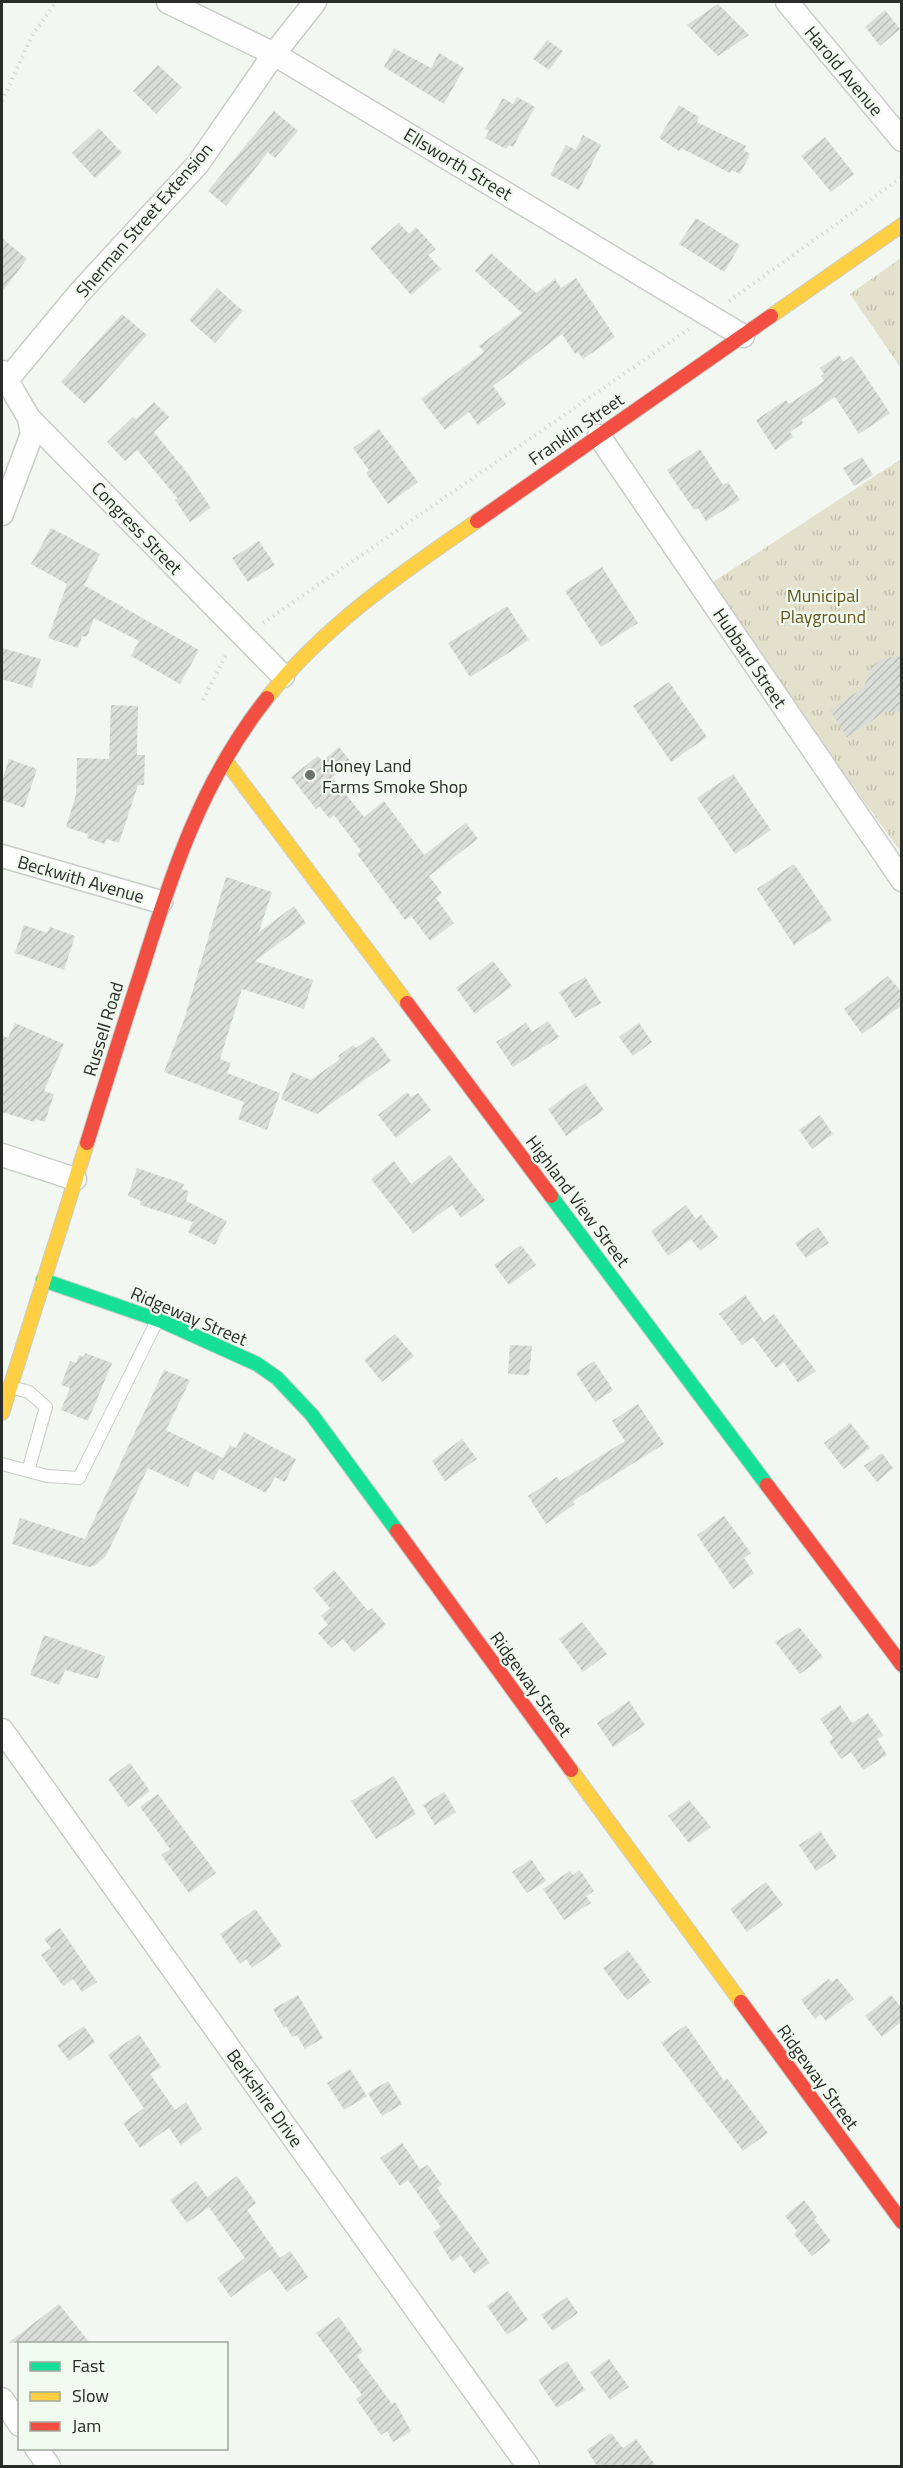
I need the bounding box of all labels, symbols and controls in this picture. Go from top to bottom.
street label: Harold Avenue [798,20,890,122]
street label: Ellsworth Street [399,121,518,207]
street label: Sherman Street Extension [69,137,219,303]
street label: Franklin Street [523,386,630,472]
street label: Congress Street [86,475,189,581]
park label: Municipal Playground [780,582,866,630]
street label: Hubbard Street [707,603,794,714]
place label: Honey Land Farms Smoke Shop [322,752,468,800]
marker: Honey Land Farms Smoke Shop [303,768,317,782]
street label: Beckwith Avenue [15,848,147,910]
street label: Russell Road [76,978,130,1080]
street label: Highland View Street [519,1129,637,1273]
street label: Ridgeway Street [126,1279,252,1353]
street label: Ridgeway Street [484,1626,579,1743]
street label: Ridgeway Street [771,2019,866,2136]
street label: Berkshire Drive [220,2043,310,2153]
legend [18,2342,228,2450]
text: Fast [72,2352,105,2379]
text: Slow [72,2382,109,2409]
text: Jam [72,2412,101,2439]

